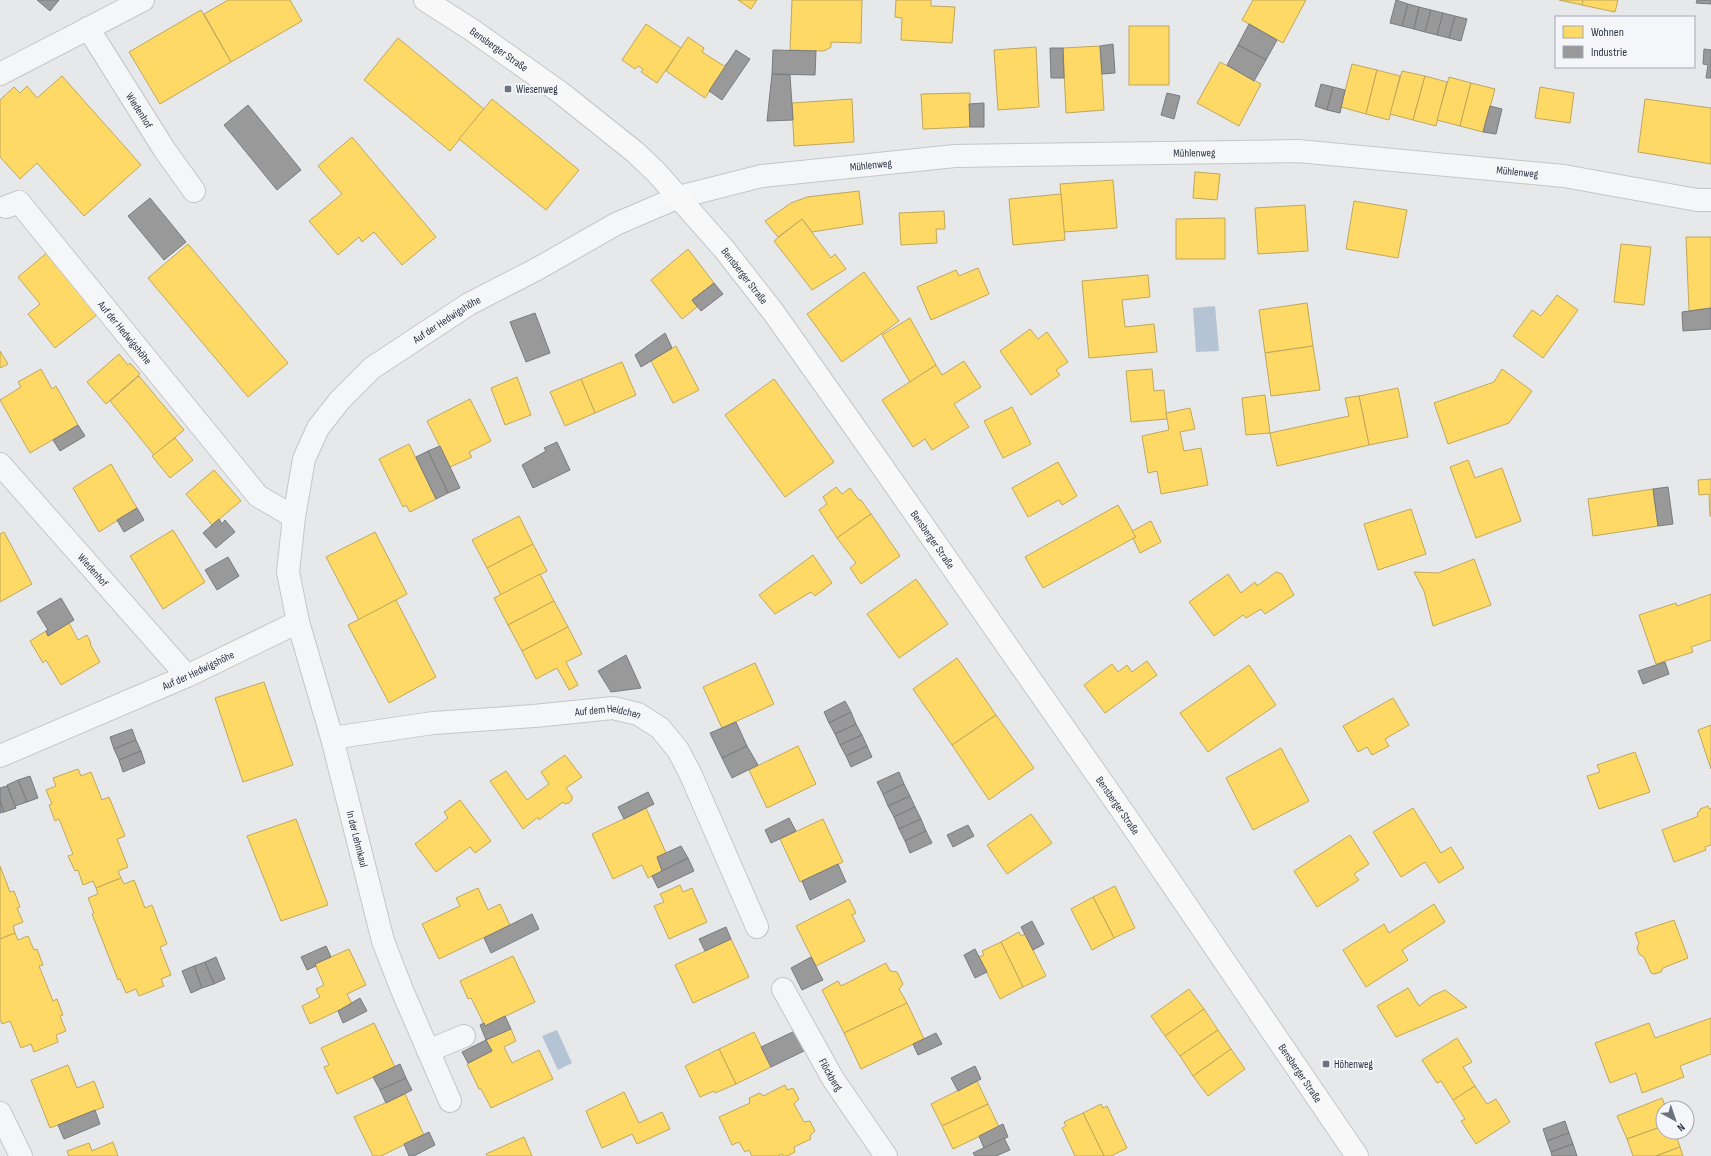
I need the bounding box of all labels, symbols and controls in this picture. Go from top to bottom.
legend [1555,16,1695,68]
street label: Bensberger Straße [467,25,530,75]
text: Wohnen [1591,25,1624,40]
text: Industrie [1591,45,1627,60]
place label: Wiesenweg [516,83,558,96]
marker: Wiesenweg [503,84,513,94]
street label: Wiedenhof [123,90,156,131]
street label: Mühlenweg [1173,146,1216,160]
street label: Mühlenweg [849,157,893,174]
street label: Mühlenweg [1496,164,1539,181]
street label: Bensberger Straße [718,245,770,307]
street label: Auf der Hedwigshöhe [410,293,483,347]
street label: Auf der Hedwigshöhe [94,298,154,367]
street label: Bensberger Straße [908,508,957,571]
street label: Wiedenhof [75,551,111,590]
street label: Auf der Hedwigshöhe [160,648,236,693]
street label: Auf dem Heidchen [573,702,644,722]
street label: Bensberger Straße [1093,774,1142,837]
street label: In der Lehmkaul [344,809,370,869]
street label: Bensberger Straße [1276,1042,1325,1105]
street label: Flöckberg [816,1056,846,1094]
place label: Höhenweg [1334,1058,1374,1071]
marker: Höhenweg [1321,1059,1331,1069]
north arrow [1655,1100,1695,1140]
text: N [1675,1120,1688,1134]

